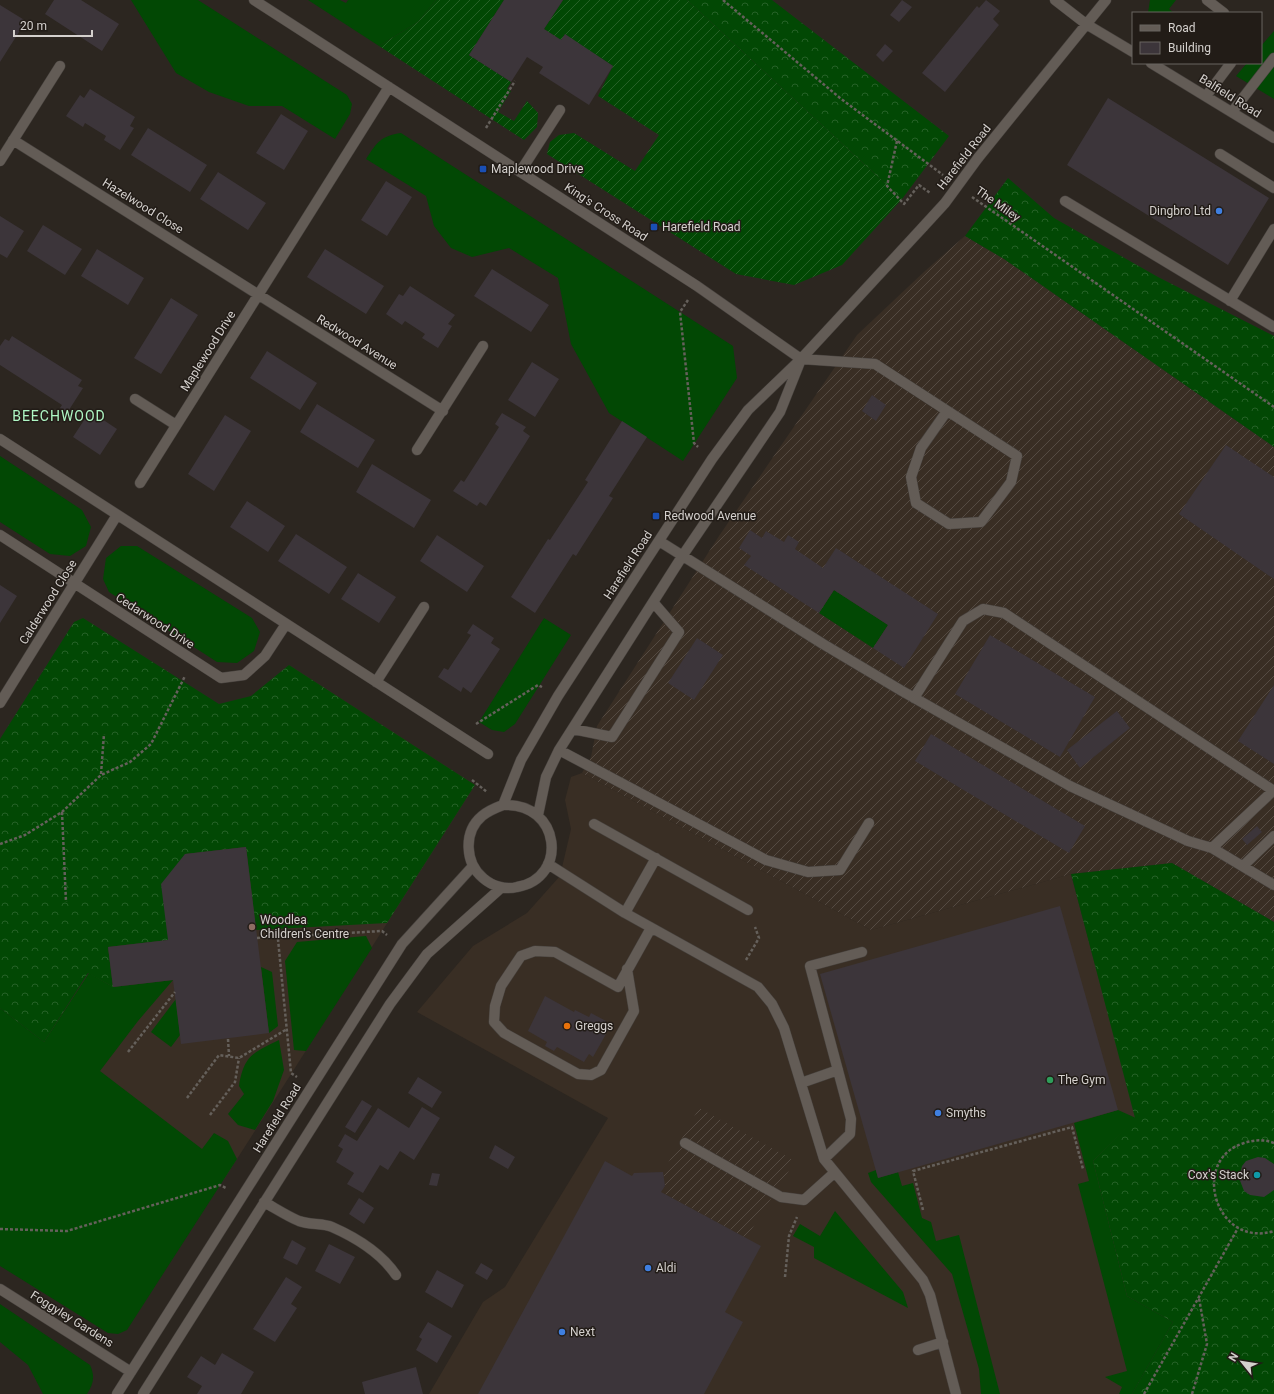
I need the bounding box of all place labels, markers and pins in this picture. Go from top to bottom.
place label: Maplewood Drive [491,162,583,176]
marker: Maplewood Drive [478,164,488,174]
place label: Dingbro Ltd [1149,204,1211,218]
marker: Dingbro Ltd [1214,206,1224,216]
place label: Harefield Road [662,220,741,234]
marker: Harefield Road [649,222,659,232]
place label: Redwood Avenue [664,509,756,523]
marker: Redwood Avenue [651,511,661,521]
place label: Woodlea Children's Centre [260,913,349,941]
marker: Woodlea Children's Centre [247,922,257,932]
place label: Greggs [575,1019,613,1033]
marker: Greggs [562,1021,572,1031]
place label: The Gym [1058,1073,1105,1087]
marker: The Gym [1045,1075,1055,1085]
place label: Smyths [946,1106,986,1120]
marker: Smyths [933,1108,943,1118]
place label: Cox's Stack [1188,1168,1250,1182]
marker: Cox's Stack [1252,1170,1262,1180]
place label: Aldi [656,1261,677,1275]
marker: Aldi [643,1263,653,1273]
place label: Next [570,1325,595,1339]
marker: Next [557,1327,567,1337]

